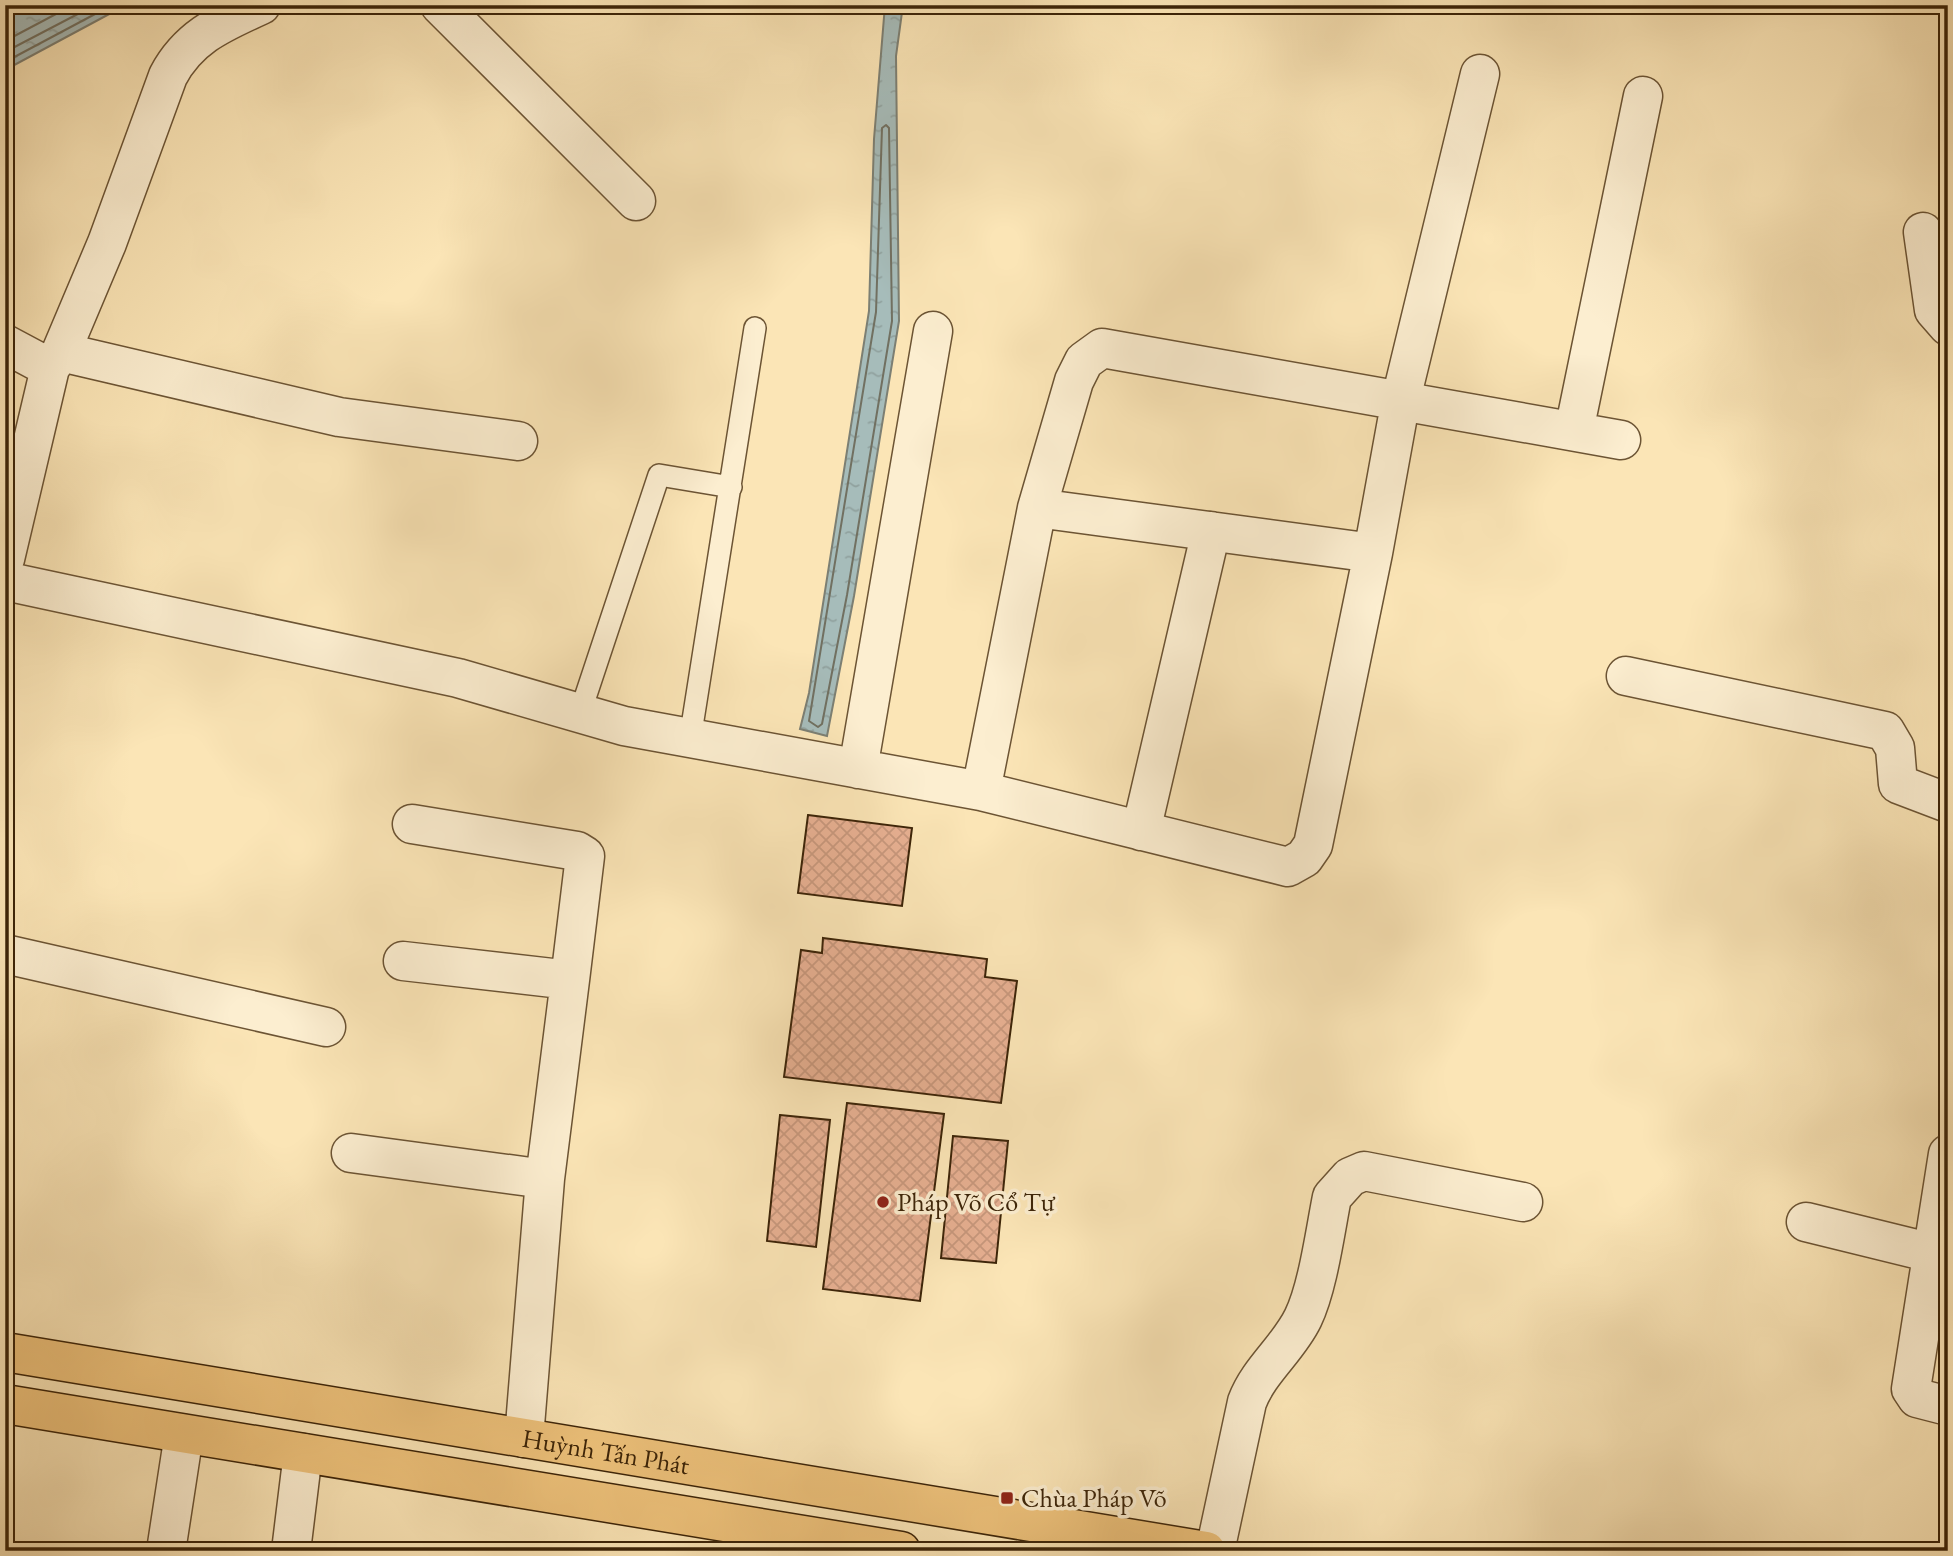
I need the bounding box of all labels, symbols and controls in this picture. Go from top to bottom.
place label: Pháp Võ Cổ Tự [897,1185,1056,1219]
marker: Pháp Võ Cổ Tự [875,1194,891,1210]
street label: Huỳnh Tấn Phát [520,1421,692,1482]
place label: Chùa Pháp Võ [1021,1481,1167,1515]
marker: Chùa Pháp Võ [999,1490,1015,1506]

